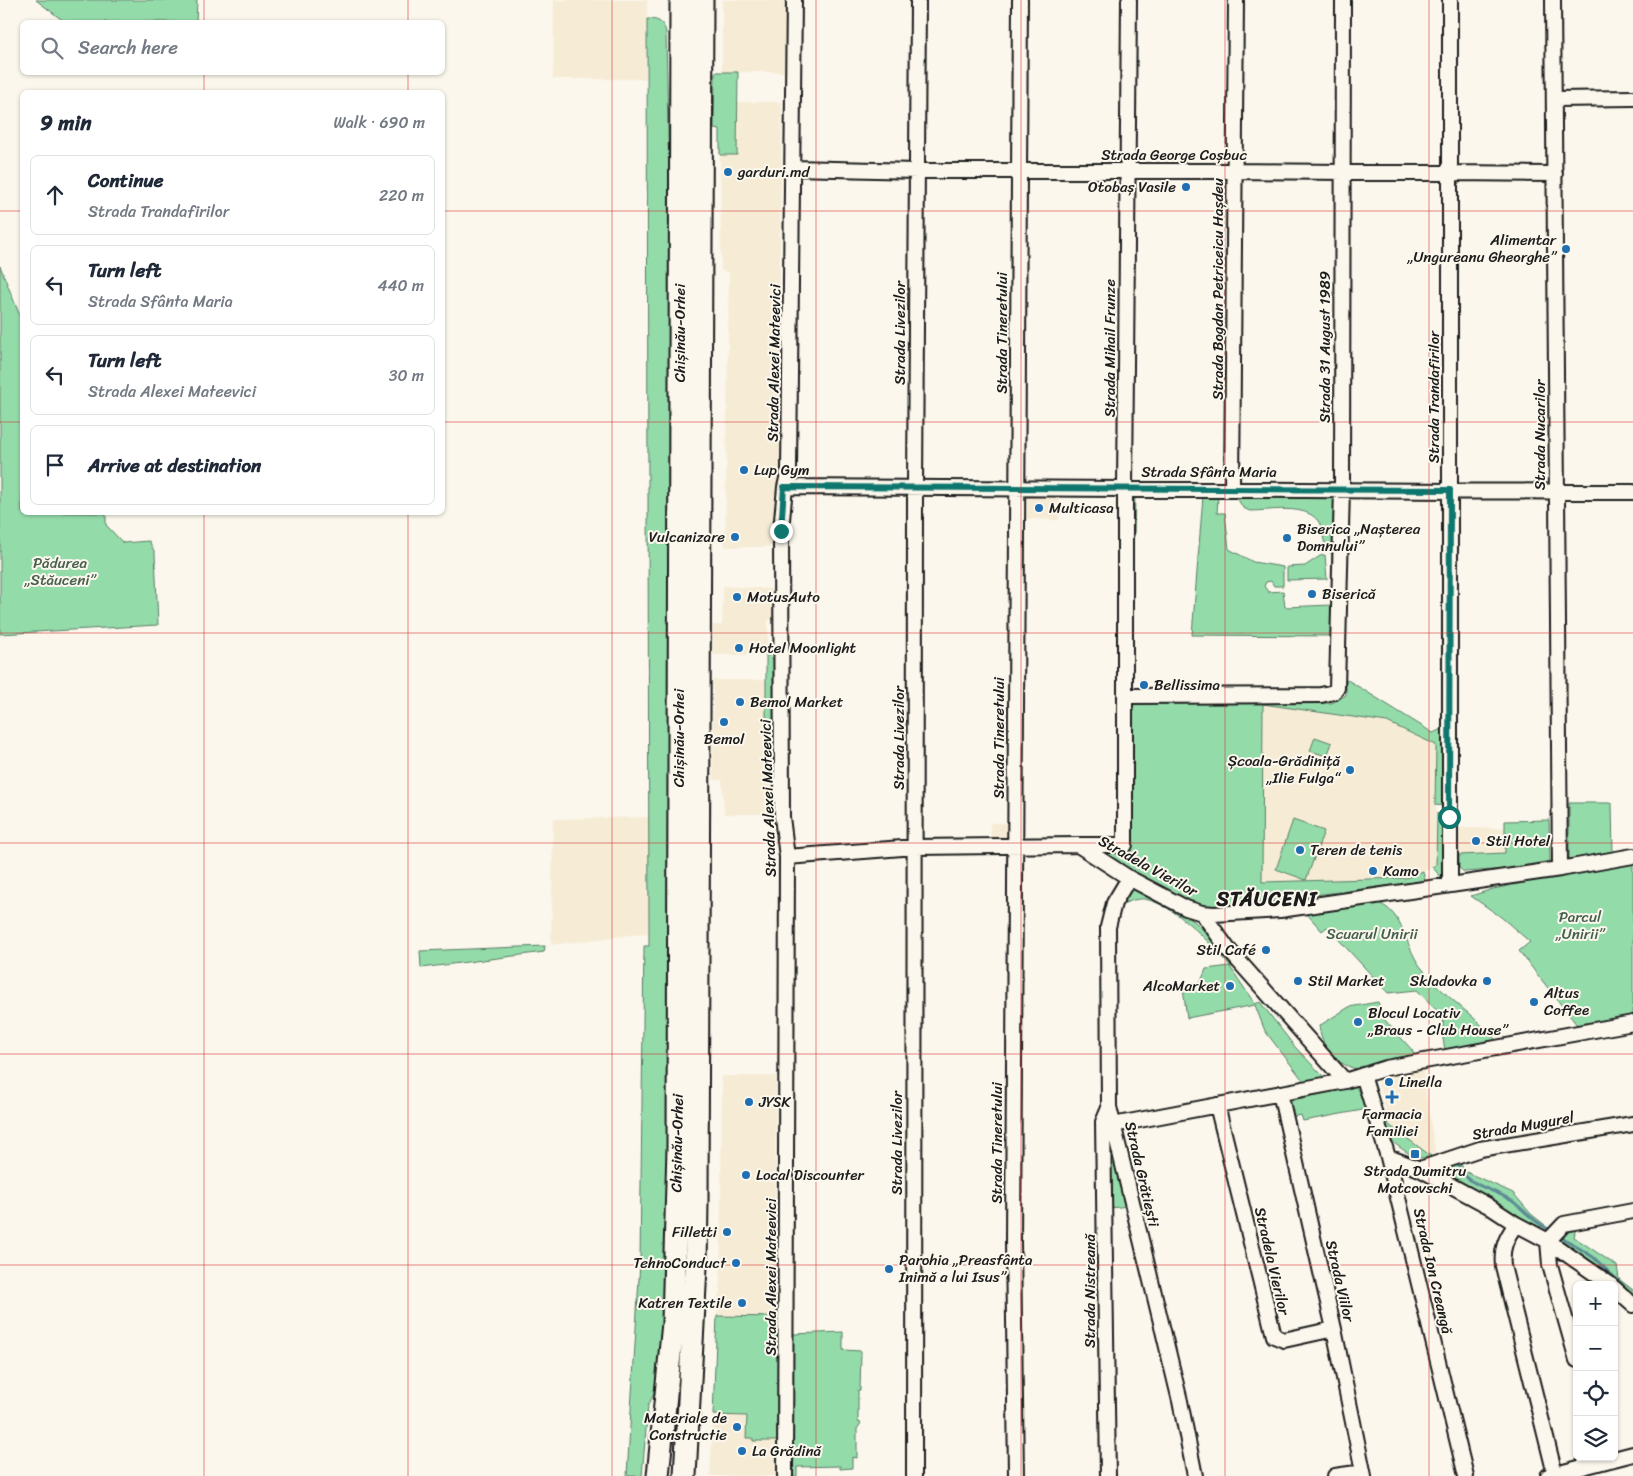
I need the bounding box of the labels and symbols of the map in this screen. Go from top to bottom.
street label: Strada George Coșbuc [1101,142,1247,168]
place label: garduri.md [737,159,811,185]
marker: garduri.md [722,166,734,178]
place label: Otobaș Vasile [1088,174,1176,200]
street label: Strada Bogdan Petriceicu Hașdeu [1205,178,1231,400]
marker: Otobaș Vasile [1180,181,1192,193]
place label: Alimentar „Ungureanu Gheorghe” [1406,227,1558,270]
marker: Alimentar „Ungureanu Gheorghe” [1560,243,1572,255]
street label: Strada Tineretului [989,271,1015,394]
street label: Strada 31 August 1989 [1312,271,1338,423]
street label: Strada Mihail Frunze [1097,279,1123,417]
street label: Strada Livezilor [887,280,913,385]
street label: Chișinău-Orhei [667,283,693,382]
street label: Strada Alexei Mateevici [760,283,788,442]
street label: Strada Trandafirilor [1421,330,1447,463]
street label: Strada Nucarilor [1527,379,1553,490]
place label: Lup Gym [754,457,809,483]
street label: Strada Sfânta Maria [1141,459,1277,485]
marker: Lup Gym [738,464,750,476]
place label: Multicasa [1049,495,1114,521]
marker: Multicasa [1033,502,1045,514]
place label: Biserica „Nașterea Domnului” [1297,516,1421,559]
route end [770,520,793,543]
place label: Vulcanizare [649,524,725,550]
marker: Vulcanizare [729,531,741,543]
marker: Biserica „Nașterea Domnului” [1281,532,1293,544]
park label: Pădurea „Stăuceni” [24,550,98,593]
place label: Biserică [1322,581,1376,607]
place label: MotusAuto [747,584,820,610]
marker: Biserică [1306,588,1318,600]
marker: MotusAuto [731,591,743,603]
place label: Hotel Moonlight [749,635,857,661]
marker: Hotel Moonlight [733,642,745,654]
place label: Bellissima [1154,672,1221,698]
street label: Strada Tineretului [986,676,1012,799]
marker: Bellissima [1138,679,1150,691]
street label: Strada Livezilor [886,685,912,790]
street label: Chișinău-Orhei [666,688,692,787]
place label: Bemol Market [750,689,844,715]
marker: Bemol Market [734,696,746,708]
marker: Bemol [718,716,730,728]
street label: Strada Alexei Mateevici [752,718,784,877]
place label: Bemol [704,726,745,752]
place label: Școala-Grădiniță „Ilie Fulga“ [1228,748,1342,791]
marker: Școala-Grădiniță „Ilie Fulga“ [1344,764,1356,776]
route start [1438,806,1461,829]
street label: Stradela Vierilor [1094,828,1203,904]
place label: Stil Hotel [1486,828,1551,854]
marker: Stil Hotel [1470,835,1482,847]
place label: Teren de tenis [1310,837,1403,863]
marker: Teren de tenis [1294,844,1306,856]
place label: Kamo [1383,858,1419,884]
marker: Kamo [1367,865,1379,877]
district label: STĂUCENI [1216,882,1319,917]
park label: Parcul „Unirii” [1555,904,1606,947]
park label: Scuarul Unirii [1326,921,1419,947]
place label: Stil Café [1197,937,1256,963]
marker: Stil Café [1260,944,1272,956]
place label: Stil Market [1308,968,1385,994]
place label: Skladovka [1410,968,1477,994]
place label: AlcoMarket [1142,973,1220,999]
marker: Stil Market [1292,975,1304,987]
marker: Skladovka [1481,975,1493,987]
marker: AlcoMarket [1224,980,1236,992]
place label: Altus Coffee [1543,980,1589,1023]
marker: Altus Coffee [1528,996,1540,1008]
place label: Blocul Locativ „Braus - Club House” [1367,1000,1509,1043]
marker: Blocul Locativ „Braus - Club House” [1352,1016,1364,1028]
place label: Linella [1399,1069,1442,1095]
marker: Linella [1383,1076,1395,1088]
street label: Strada Tineretului [984,1081,1010,1204]
place label: JYSK [758,1089,791,1115]
street label: Strada Livezilor [884,1090,910,1195]
marker: Farmacia Familiei [1386,1091,1398,1103]
street label: Chișinău-Orhei [663,1093,691,1193]
marker: JYSK [743,1096,755,1108]
place label: Farmacia Familiei [1362,1101,1422,1144]
street label: Strada Mugurel [1470,1104,1577,1148]
street label: Strada Grătiești [1117,1119,1167,1230]
marker: Strada Dumitru Matcovschi [1409,1148,1421,1160]
place label: Strada Dumitru Matcovschi [1364,1158,1466,1201]
place label: Local Discounter [756,1162,865,1188]
marker: Local Discounter [740,1169,752,1181]
street label: Strada Alexei Mateevici [758,1197,784,1356]
street label: Stradela Vierilor [1247,1204,1297,1318]
street label: Strada Ion Creangă [1406,1206,1460,1337]
place label: Filletti [672,1219,718,1245]
marker: Filletti [721,1226,733,1238]
street label: Strada Nistreană [1077,1234,1103,1348]
street label: Strada Viilor [1318,1237,1362,1325]
place label: Parohia „Preasfânta Inimă a lui Isus” [898,1247,1033,1290]
place label: TehnoConduct [633,1250,727,1276]
marker: TehnoConduct [730,1257,742,1269]
marker: Parohia „Preasfânta Inimă a lui Isus” [883,1263,895,1275]
place label: Katren Textile [638,1290,732,1316]
marker: Katren Textile [736,1297,748,1309]
place label: Materiale de Constructie [644,1405,727,1448]
marker: Materiale de Constructie [731,1421,743,1433]
place label: La Grădină [752,1438,822,1464]
marker: La Grădină [736,1445,748,1457]

